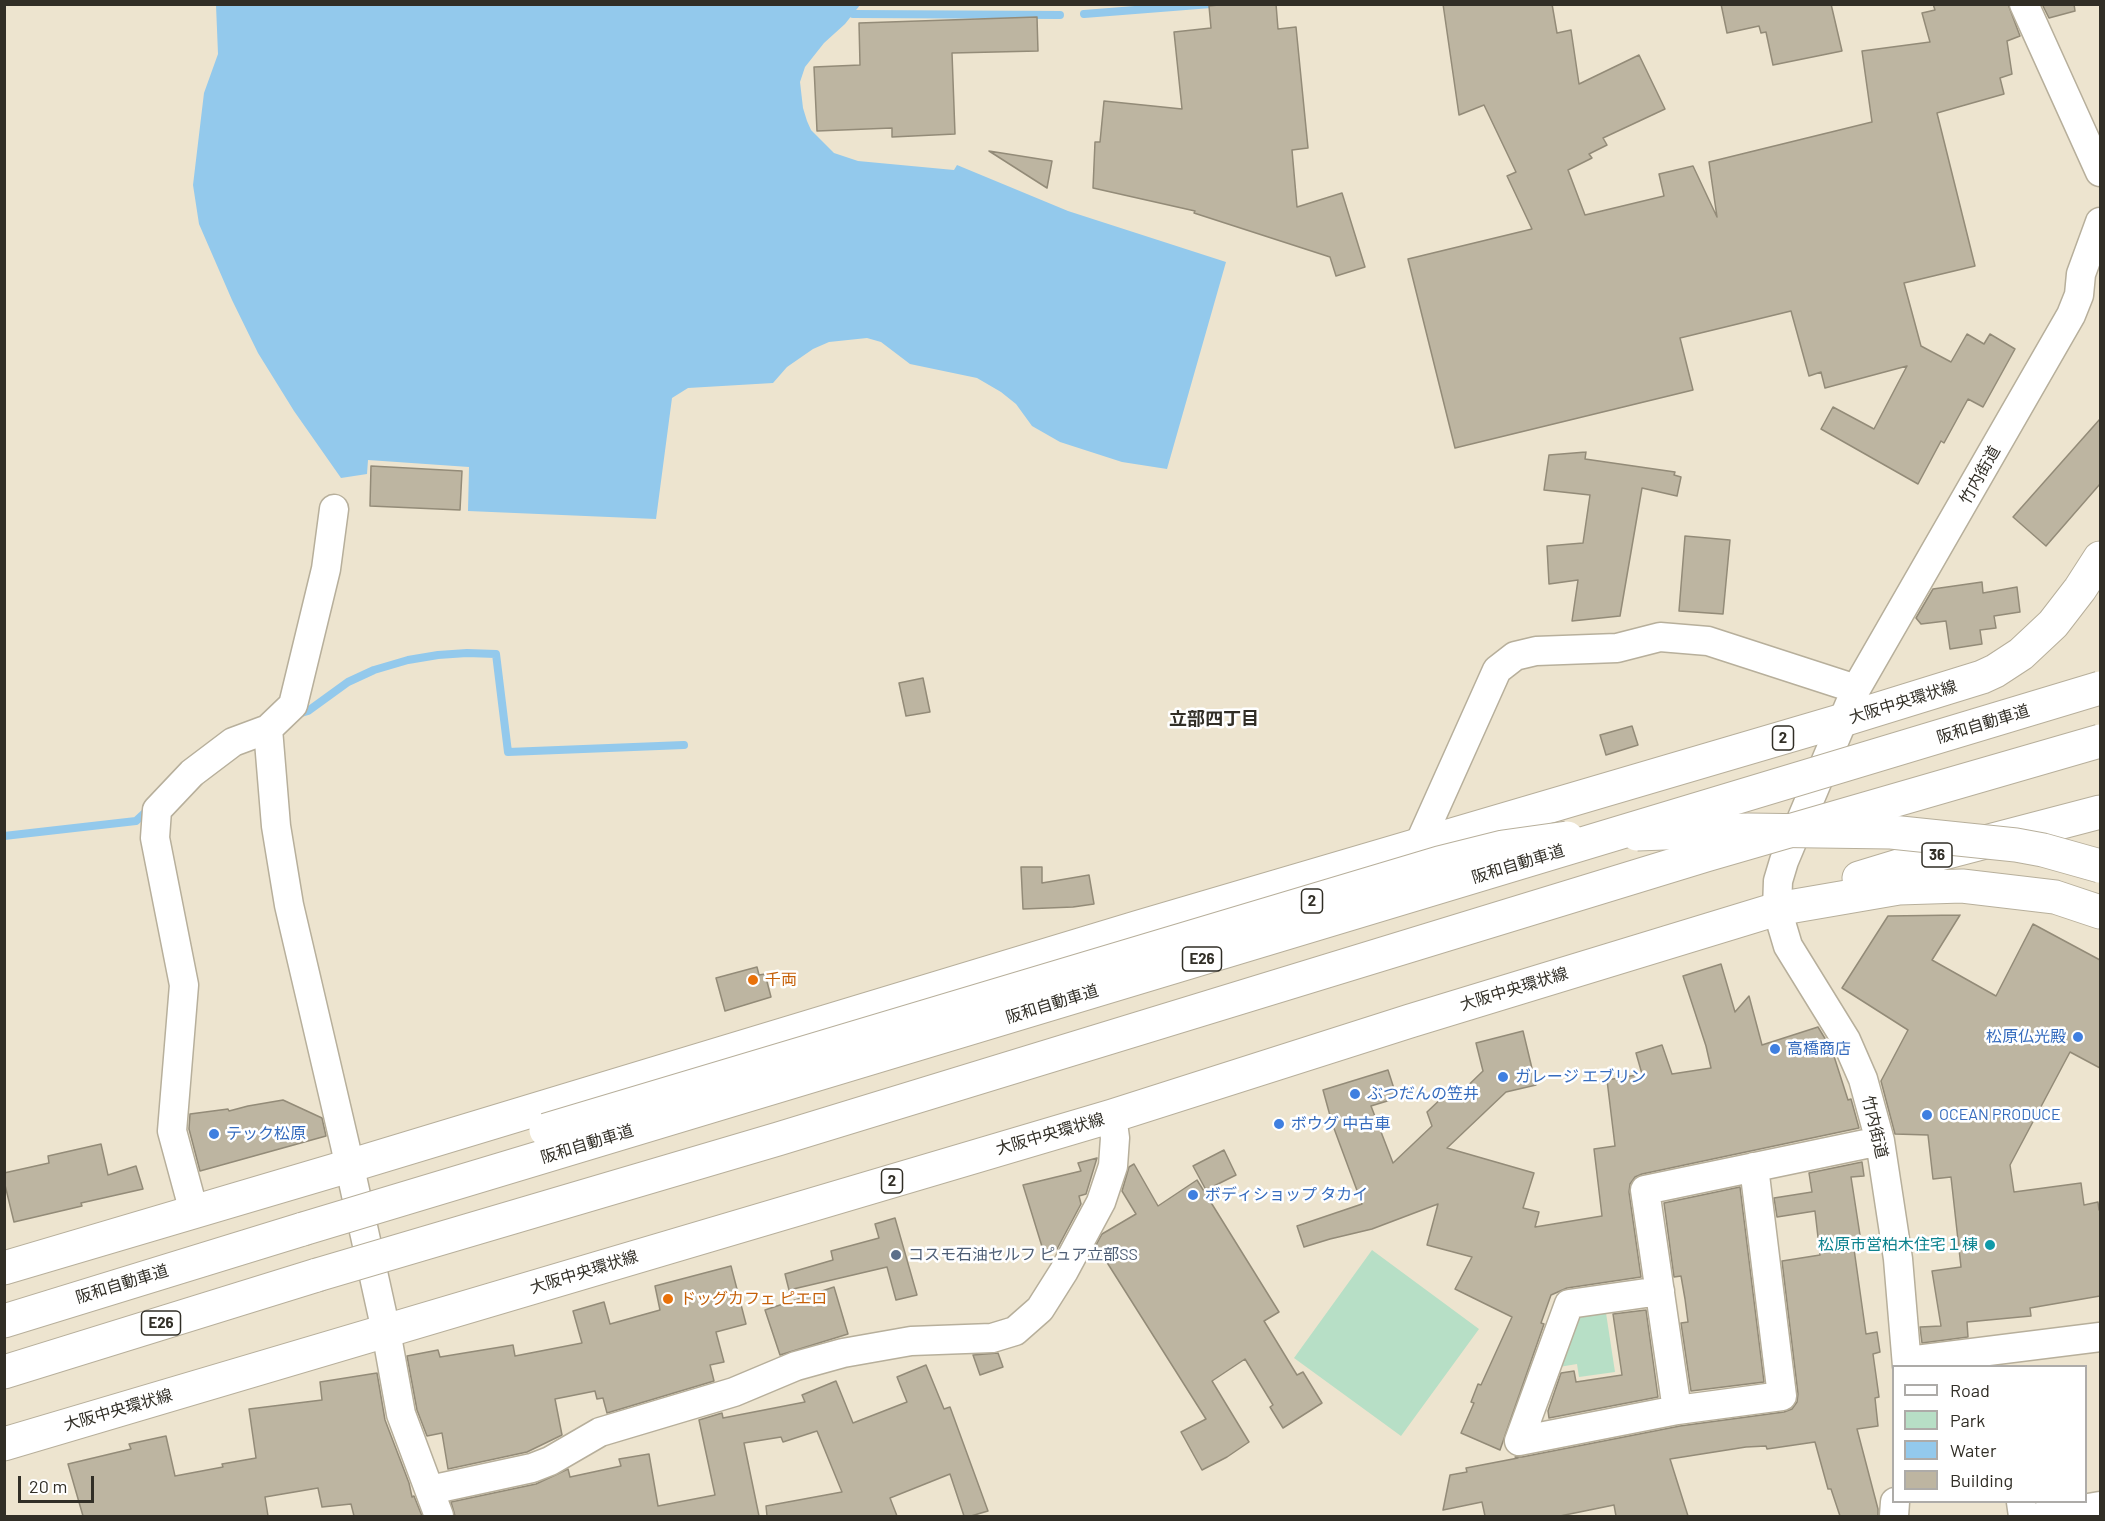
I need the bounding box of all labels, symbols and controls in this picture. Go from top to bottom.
street label: 竹内街道 [1956,442,2004,508]
street label: 大阪中央環状線 [1847,676,1959,728]
street label: 阪和自動車道 [1934,701,2032,747]
district label: 立部四丁目 [1169,708,1259,730]
road number: 2 [1772,726,1794,750]
street label: 阪和自動車道 [1469,841,1567,887]
road number: 36 [1922,843,1952,867]
road number: 2 [1302,889,1322,913]
road number: E26 [1182,947,1222,971]
street label: 大阪中央環状線 [1458,963,1570,1015]
place label: 千両 [765,970,797,990]
marker: 千両 [746,973,760,987]
street label: 阪和自動車道 [1003,981,1101,1027]
place label: 松原仏光殿 [1986,1027,2066,1047]
marker: 松原仏光殿 [2071,1030,2085,1044]
place label: 高橋商店 [1787,1039,1851,1059]
marker: 高橋商店 [1768,1042,1782,1056]
place label: ガレージ エブリン [1515,1067,1646,1087]
marker: ガレージ エブリン [1496,1070,1510,1084]
place label: ぶつだんの笠井 [1367,1084,1479,1104]
marker: ぶつだんの笠井 [1348,1087,1362,1101]
street label: 竹内街道 [1858,1094,1892,1160]
place label: OCEAN PRODUCE [1939,1105,2061,1125]
marker: OCEAN PRODUCE [1920,1108,1934,1122]
street label: 大阪中央環状線 [994,1109,1106,1159]
place label: ボウグ 中古車 [1291,1114,1390,1134]
marker: ボウグ 中古車 [1272,1117,1286,1131]
street label: 阪和自動車道 [538,1121,636,1167]
place label: テック松原 [226,1124,306,1144]
marker: テック松原 [207,1127,221,1141]
road number: 2 [882,1169,902,1193]
place label: ボディショップ タカイ [1205,1185,1368,1205]
marker: ボディショップ タカイ [1186,1188,1200,1202]
place label: 松原市営柏木住宅１棟 [1818,1235,1978,1255]
marker: 松原市営柏木住宅１棟 [1983,1238,1997,1252]
place label: コスモ石油セルフ ピュア立部SS [908,1245,1138,1265]
street label: 大阪中央環状線 [528,1246,640,1298]
marker: コスモ石油セルフ ピュア立部SS [889,1248,903,1262]
street label: 阪和自動車道 [73,1261,171,1307]
place label: ドッグカフェ ピエロ [680,1289,827,1309]
marker: ドッグカフェ ピエロ [661,1292,675,1306]
road number: E26 [142,1311,180,1335]
legend [1892,1365,2087,1503]
text: Road [1950,1379,1990,1401]
street label: 大阪中央環状線 [62,1385,174,1435]
text: Park [1950,1409,1985,1431]
text: Water [1950,1439,1997,1461]
scale bar [21,1464,98,1502]
text: Building [1950,1469,2013,1491]
text: 20 m [29,1475,67,1497]

